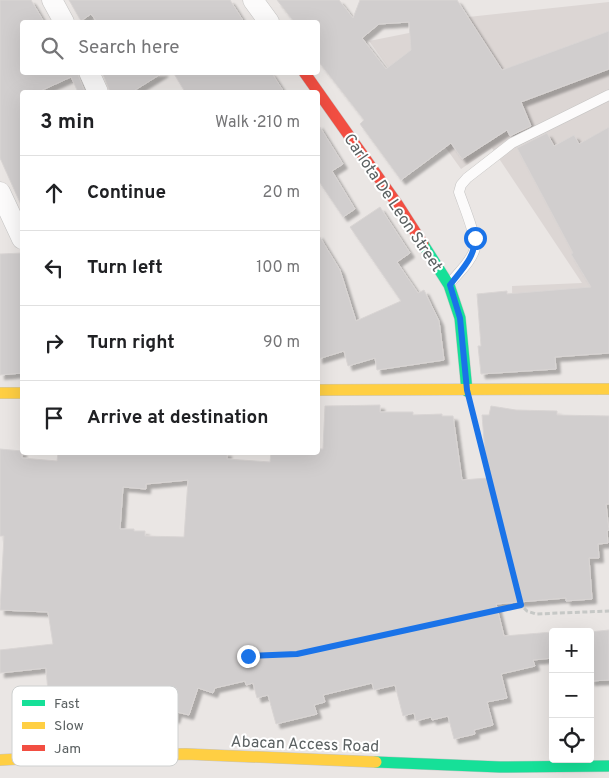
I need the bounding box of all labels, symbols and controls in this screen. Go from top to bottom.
search box [20,20,320,75]
icon: search [38,34,66,62]
text: Search here [78,36,180,60]
text: 3 min [40,109,95,136]
text: Walk · 210 m [215,113,300,133]
street label: Carlota De Leon Street [339,130,446,276]
icon: ahead [40,179,68,207]
text: Continue [87,181,166,205]
text: 20 m [263,183,300,203]
route start [464,227,487,250]
icon: left [40,254,68,282]
text: Turn left [87,256,163,280]
text: 100 m [256,258,300,278]
icon: right [40,329,68,357]
text: Turn right [87,331,175,355]
text: 90 m [263,333,300,353]
icon: arrive [40,404,68,432]
text: Arrive at destination [87,406,268,430]
map controls [549,628,594,763]
button: + [549,628,594,673]
route end [237,645,260,668]
button: − [549,673,594,718]
legend [12,686,178,766]
text: Fast [54,696,80,713]
text: Slow [54,718,84,735]
button: locate [549,718,594,763]
street label: Abacan Access Road [230,732,380,758]
text: Jam [54,741,81,758]

